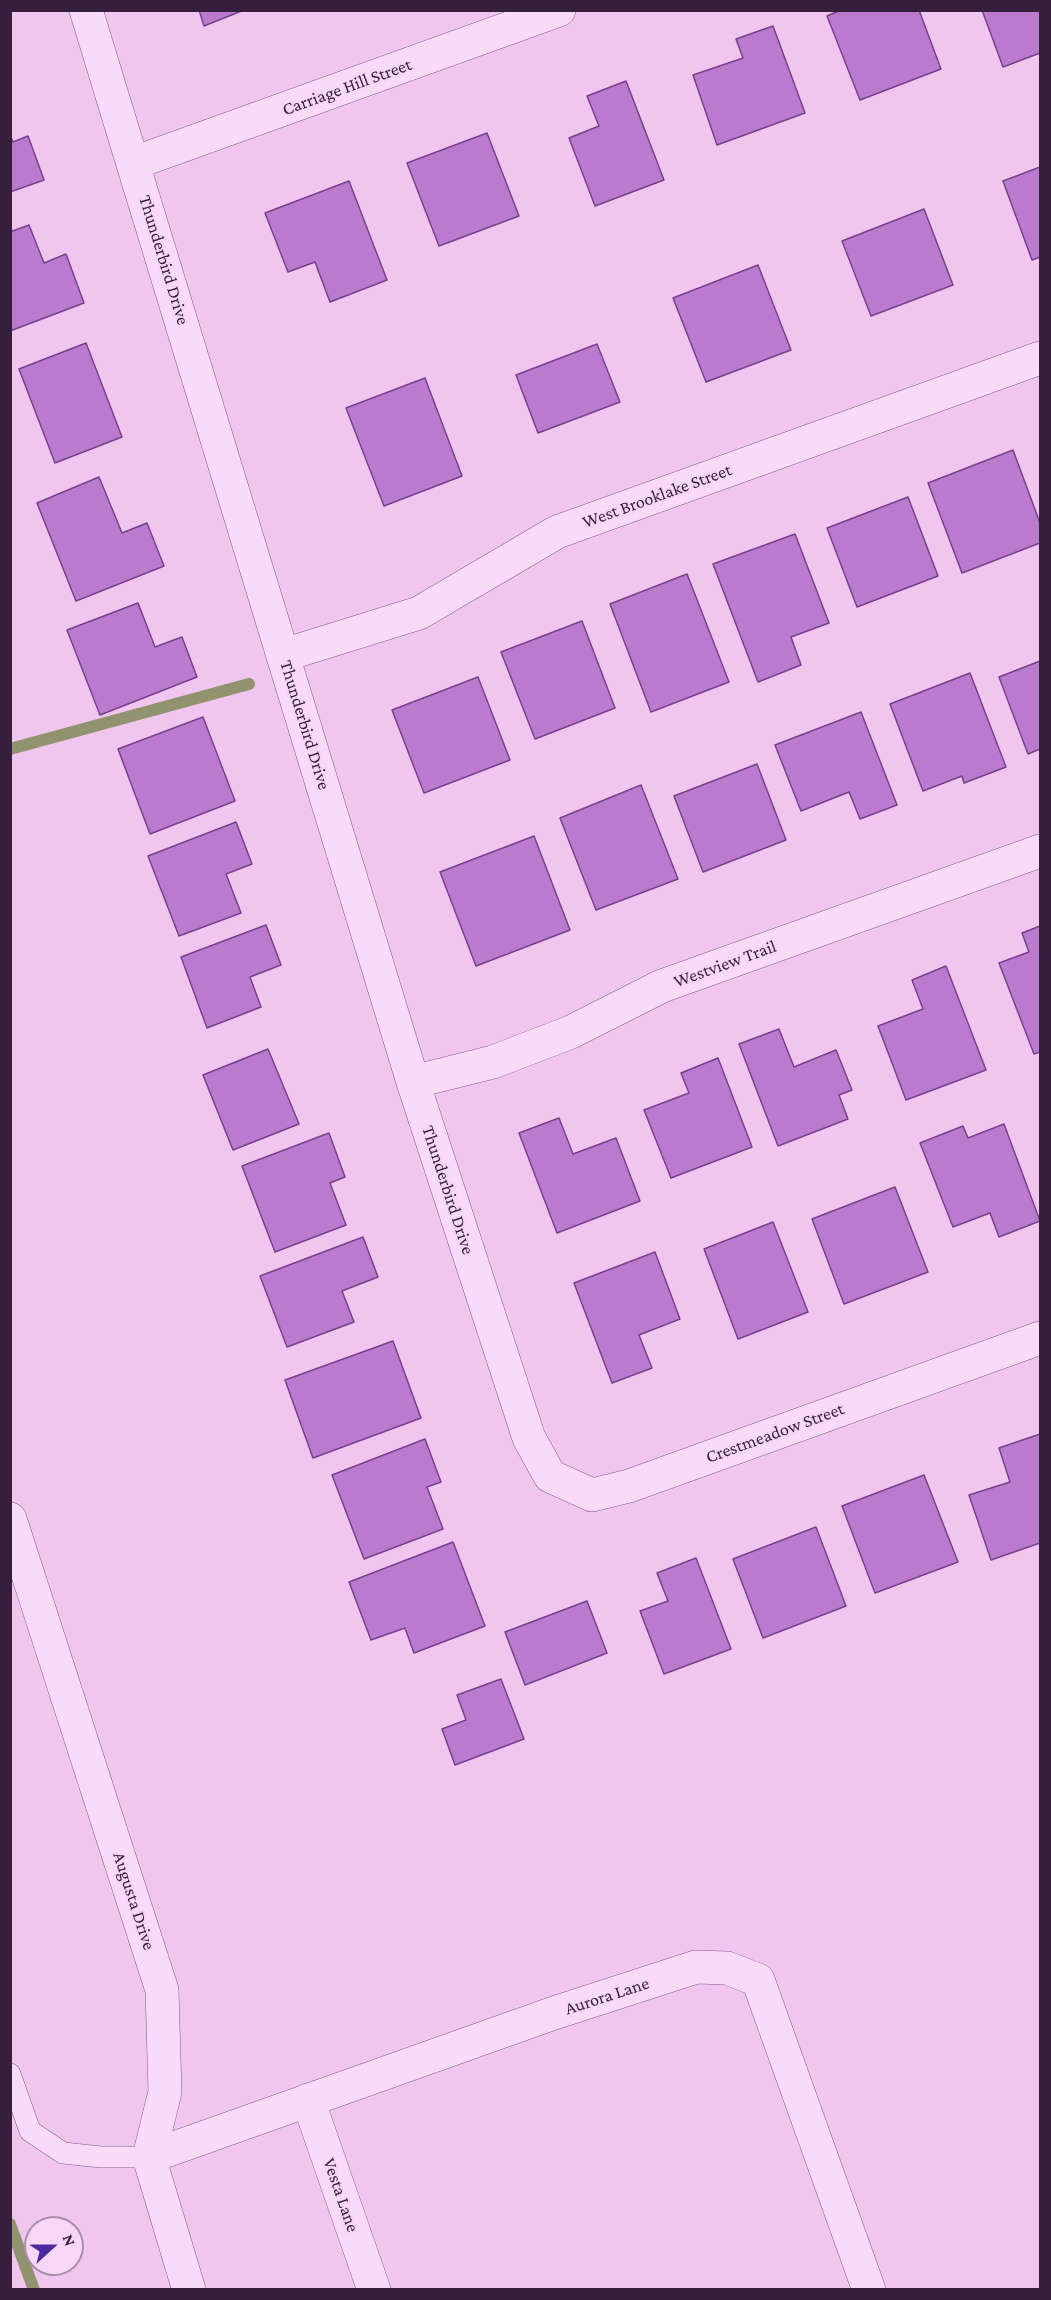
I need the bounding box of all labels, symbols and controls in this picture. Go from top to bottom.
street label: Carriage Hill Street [279,54,415,120]
street label: Thunderbird Drive [134,193,194,327]
street label: West Brooklake Street [579,459,735,533]
street label: Thunderbird Drive [275,658,335,792]
street label: Westview Trail [671,935,779,993]
street label: Thunderbird Drive [417,1123,479,1257]
street label: Crestmeadow Street [703,1398,847,1468]
street label: Augusta Drive [108,1849,160,1953]
street label: Aurora Lane [562,1972,652,2020]
street label: Vesta Lane [318,2155,364,2235]
north arrow [24,2216,84,2276]
text: N [60,2232,79,2248]

